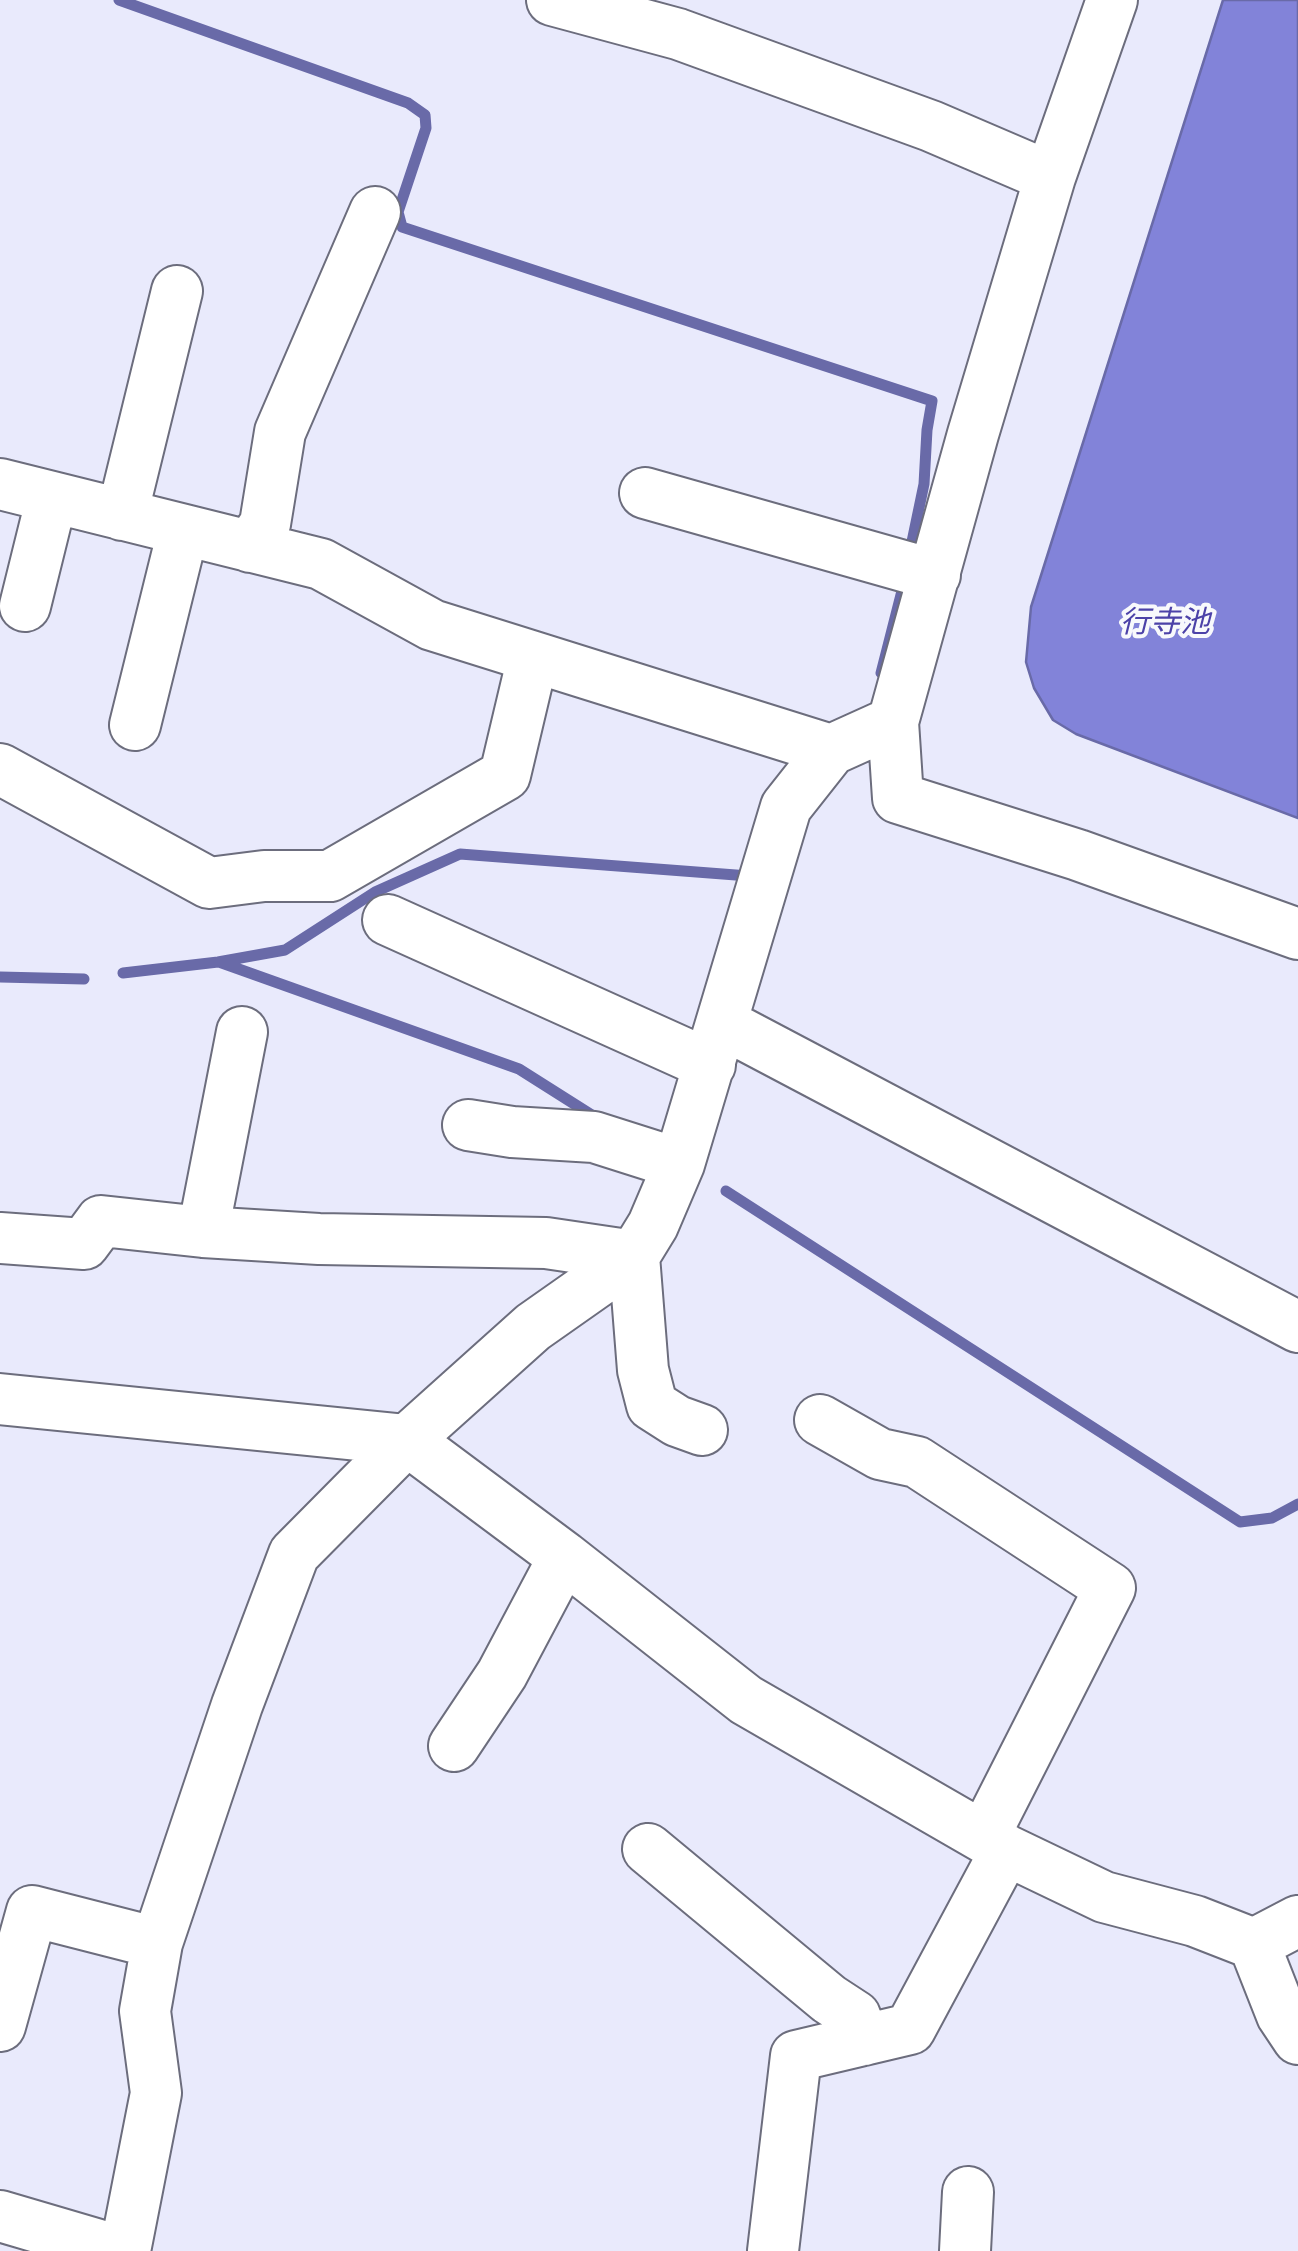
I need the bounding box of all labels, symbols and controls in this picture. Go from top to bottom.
water label: 行寺池 [1120,605,1210,641]

